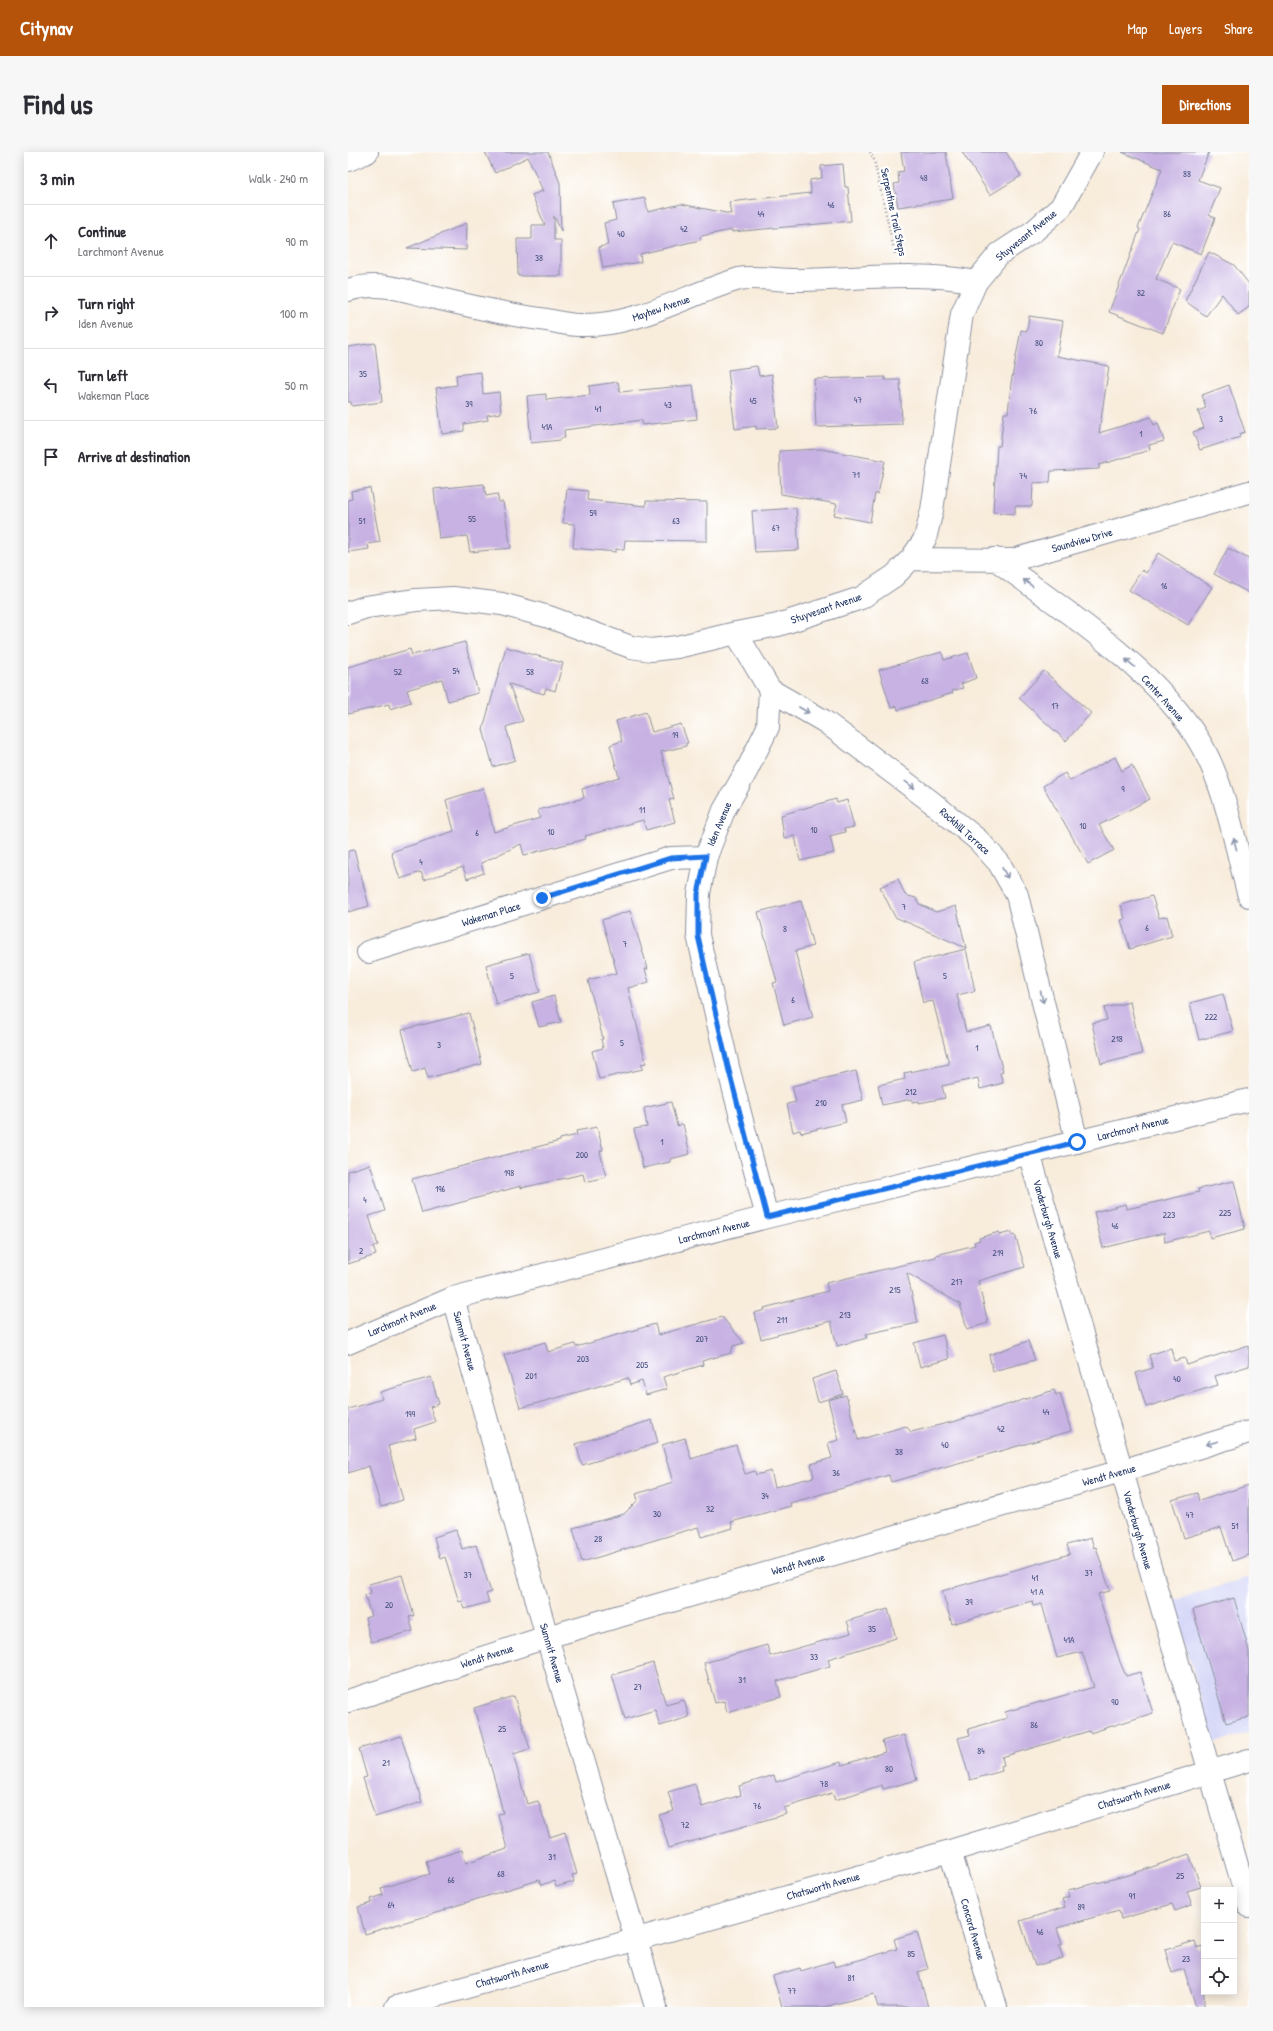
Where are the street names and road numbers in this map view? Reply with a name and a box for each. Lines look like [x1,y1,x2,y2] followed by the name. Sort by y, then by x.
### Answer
[878,167,910,257] street label: Serpentine Trail Steps
[993,206,1060,264] street label: Stuyvesant Avenue
[630,291,692,324] street label: Mayhew Avenue
[1050,524,1115,555] street label: Soundview Drive
[789,589,864,627] street label: Stuyvesant Avenue
[1138,672,1188,725] street label: Center Avenue
[703,799,735,848] street label: Iden Avenue
[937,805,994,858] street label: Rockhill Terrace
[460,898,523,930] street label: Wakeman Place
[1096,1112,1171,1144] street label: Larchmont Avenue
[1030,1178,1066,1261] street label: Vanderburgh Avenue
[677,1215,752,1247] street label: Larchmont Avenue
[366,1298,439,1340] street label: Larchmont Avenue
[450,1310,480,1373] street label: Summit Avenue
[1081,1461,1138,1489] street label: Wendt Avenue
[1120,1489,1156,1572] street label: Vanderburgh Avenue
[770,1550,827,1578] street label: Wendt Avenue
[537,1622,567,1685] street label: Summit Avenue
[459,1641,516,1671] street label: Wendt Avenue
[1096,1777,1173,1813] street label: Chatsworth Avenue
[785,1869,862,1903] street label: Chatsworth Avenue
[958,1897,989,1962] street label: Concord Avenue
[474,1957,551,1991] street label: Chatsworth Avenue

